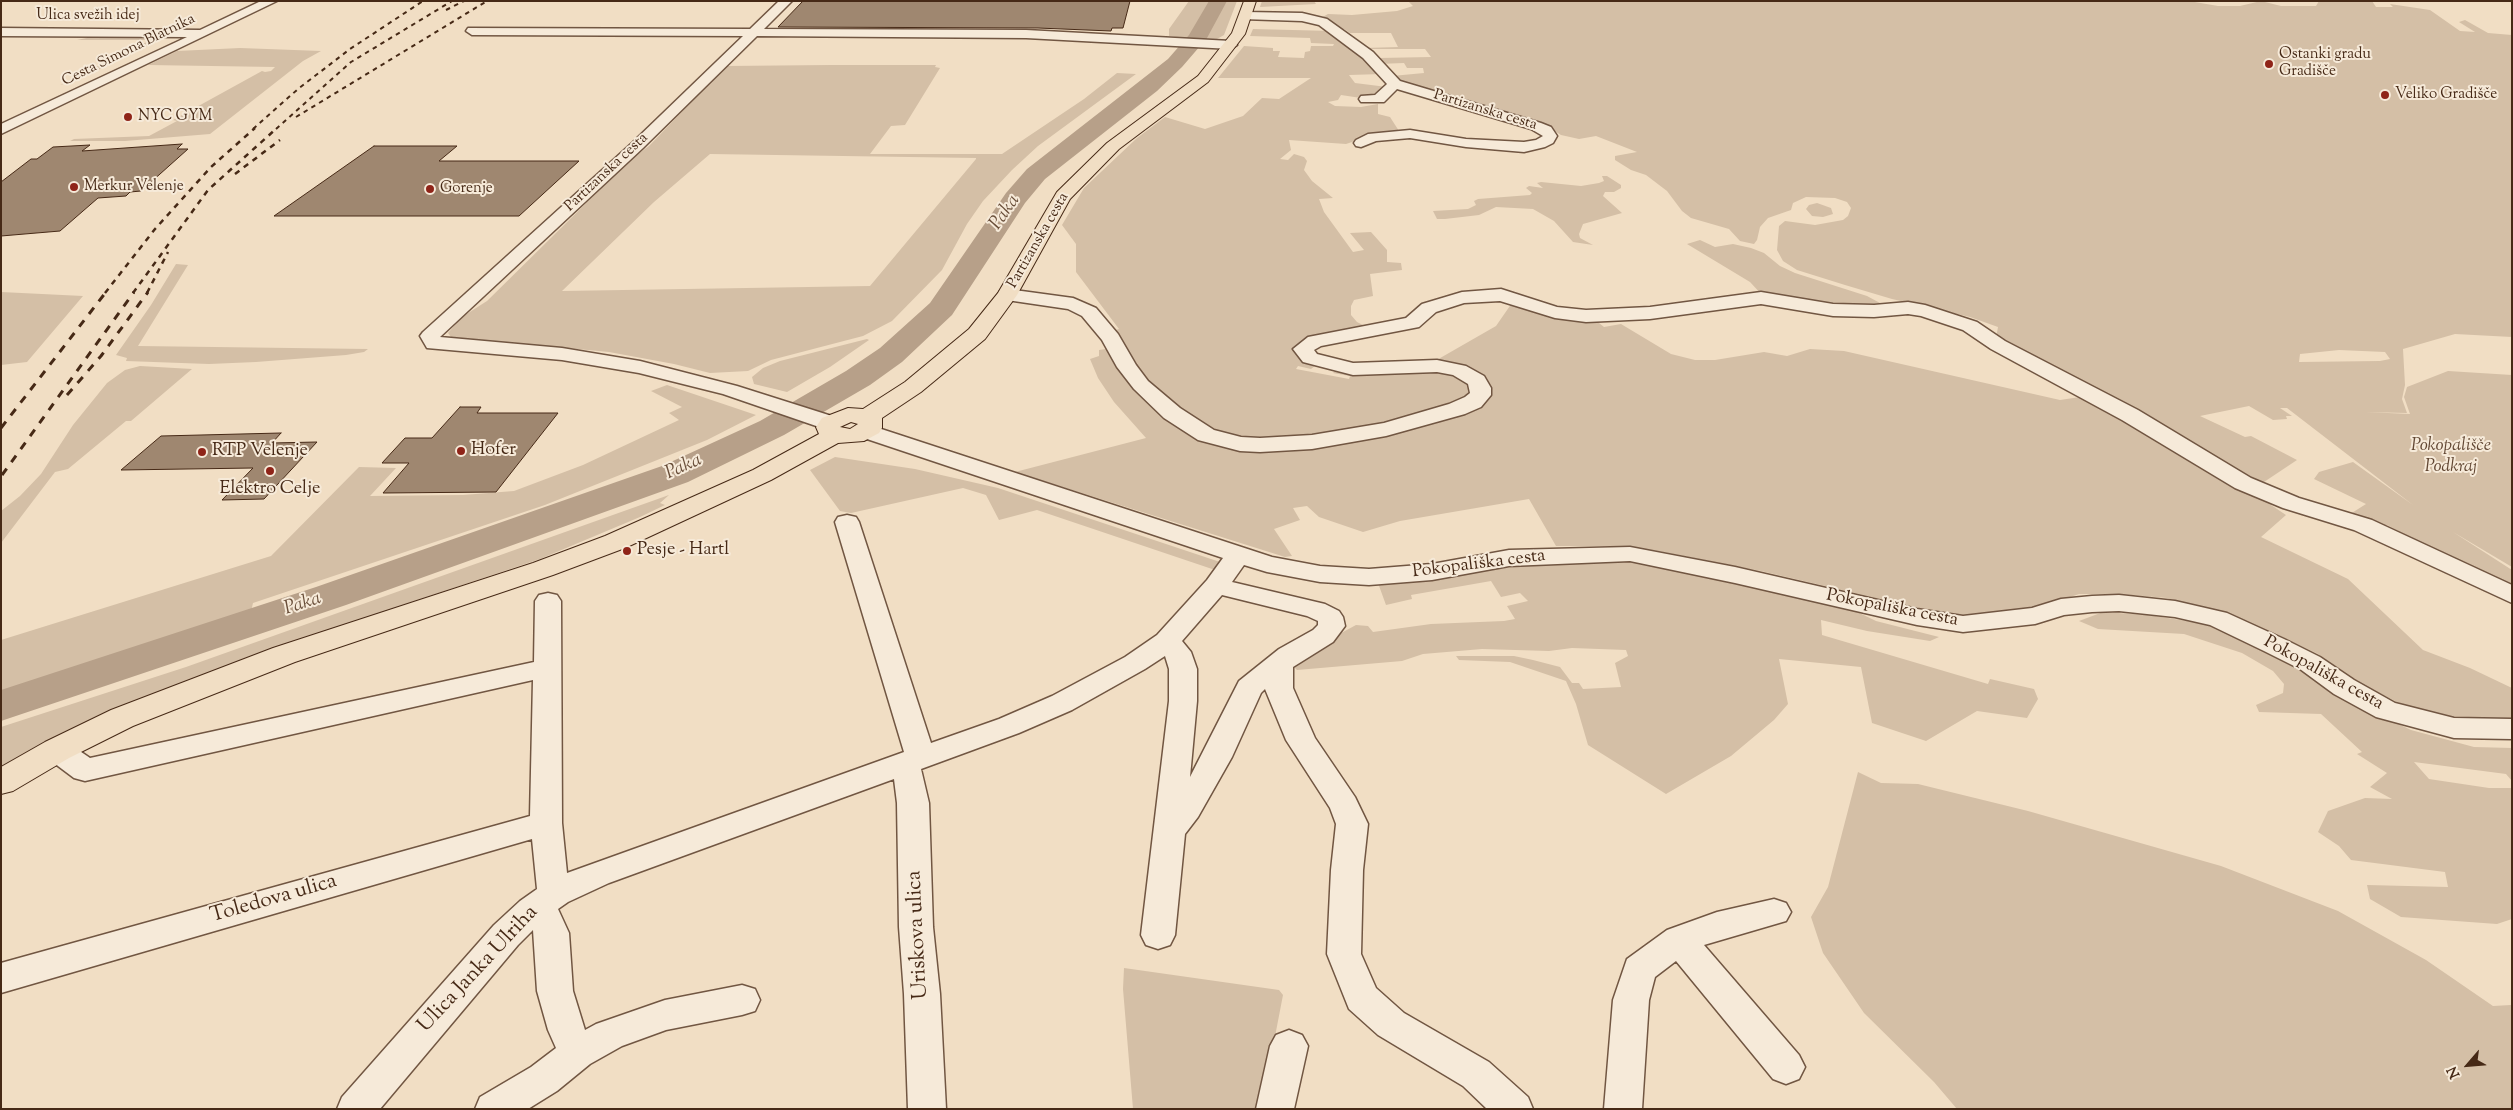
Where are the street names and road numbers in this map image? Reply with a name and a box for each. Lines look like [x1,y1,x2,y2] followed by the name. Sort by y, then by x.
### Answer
[36,7,140,25] street label: Ulica svežih idej
[59,11,199,91] street label: Cesta Simona Blatnika
[1431,87,1539,135] street label: Partizanska cesta
[562,130,652,216] street label: Partizanska cesta
[1004,190,1074,292] street label: Partizanska cesta
[1411,546,1547,584] street label: Pokopališka cesta
[1824,586,1960,632] street label: Pokopališka cesta
[2259,632,2387,716] street label: Pokopališka cesta
[208,870,340,930] street label: Toledova ulica
[903,870,935,1000] street label: Uriskova ulica
[414,901,544,1039] street label: Ulica Janka Ulriha

